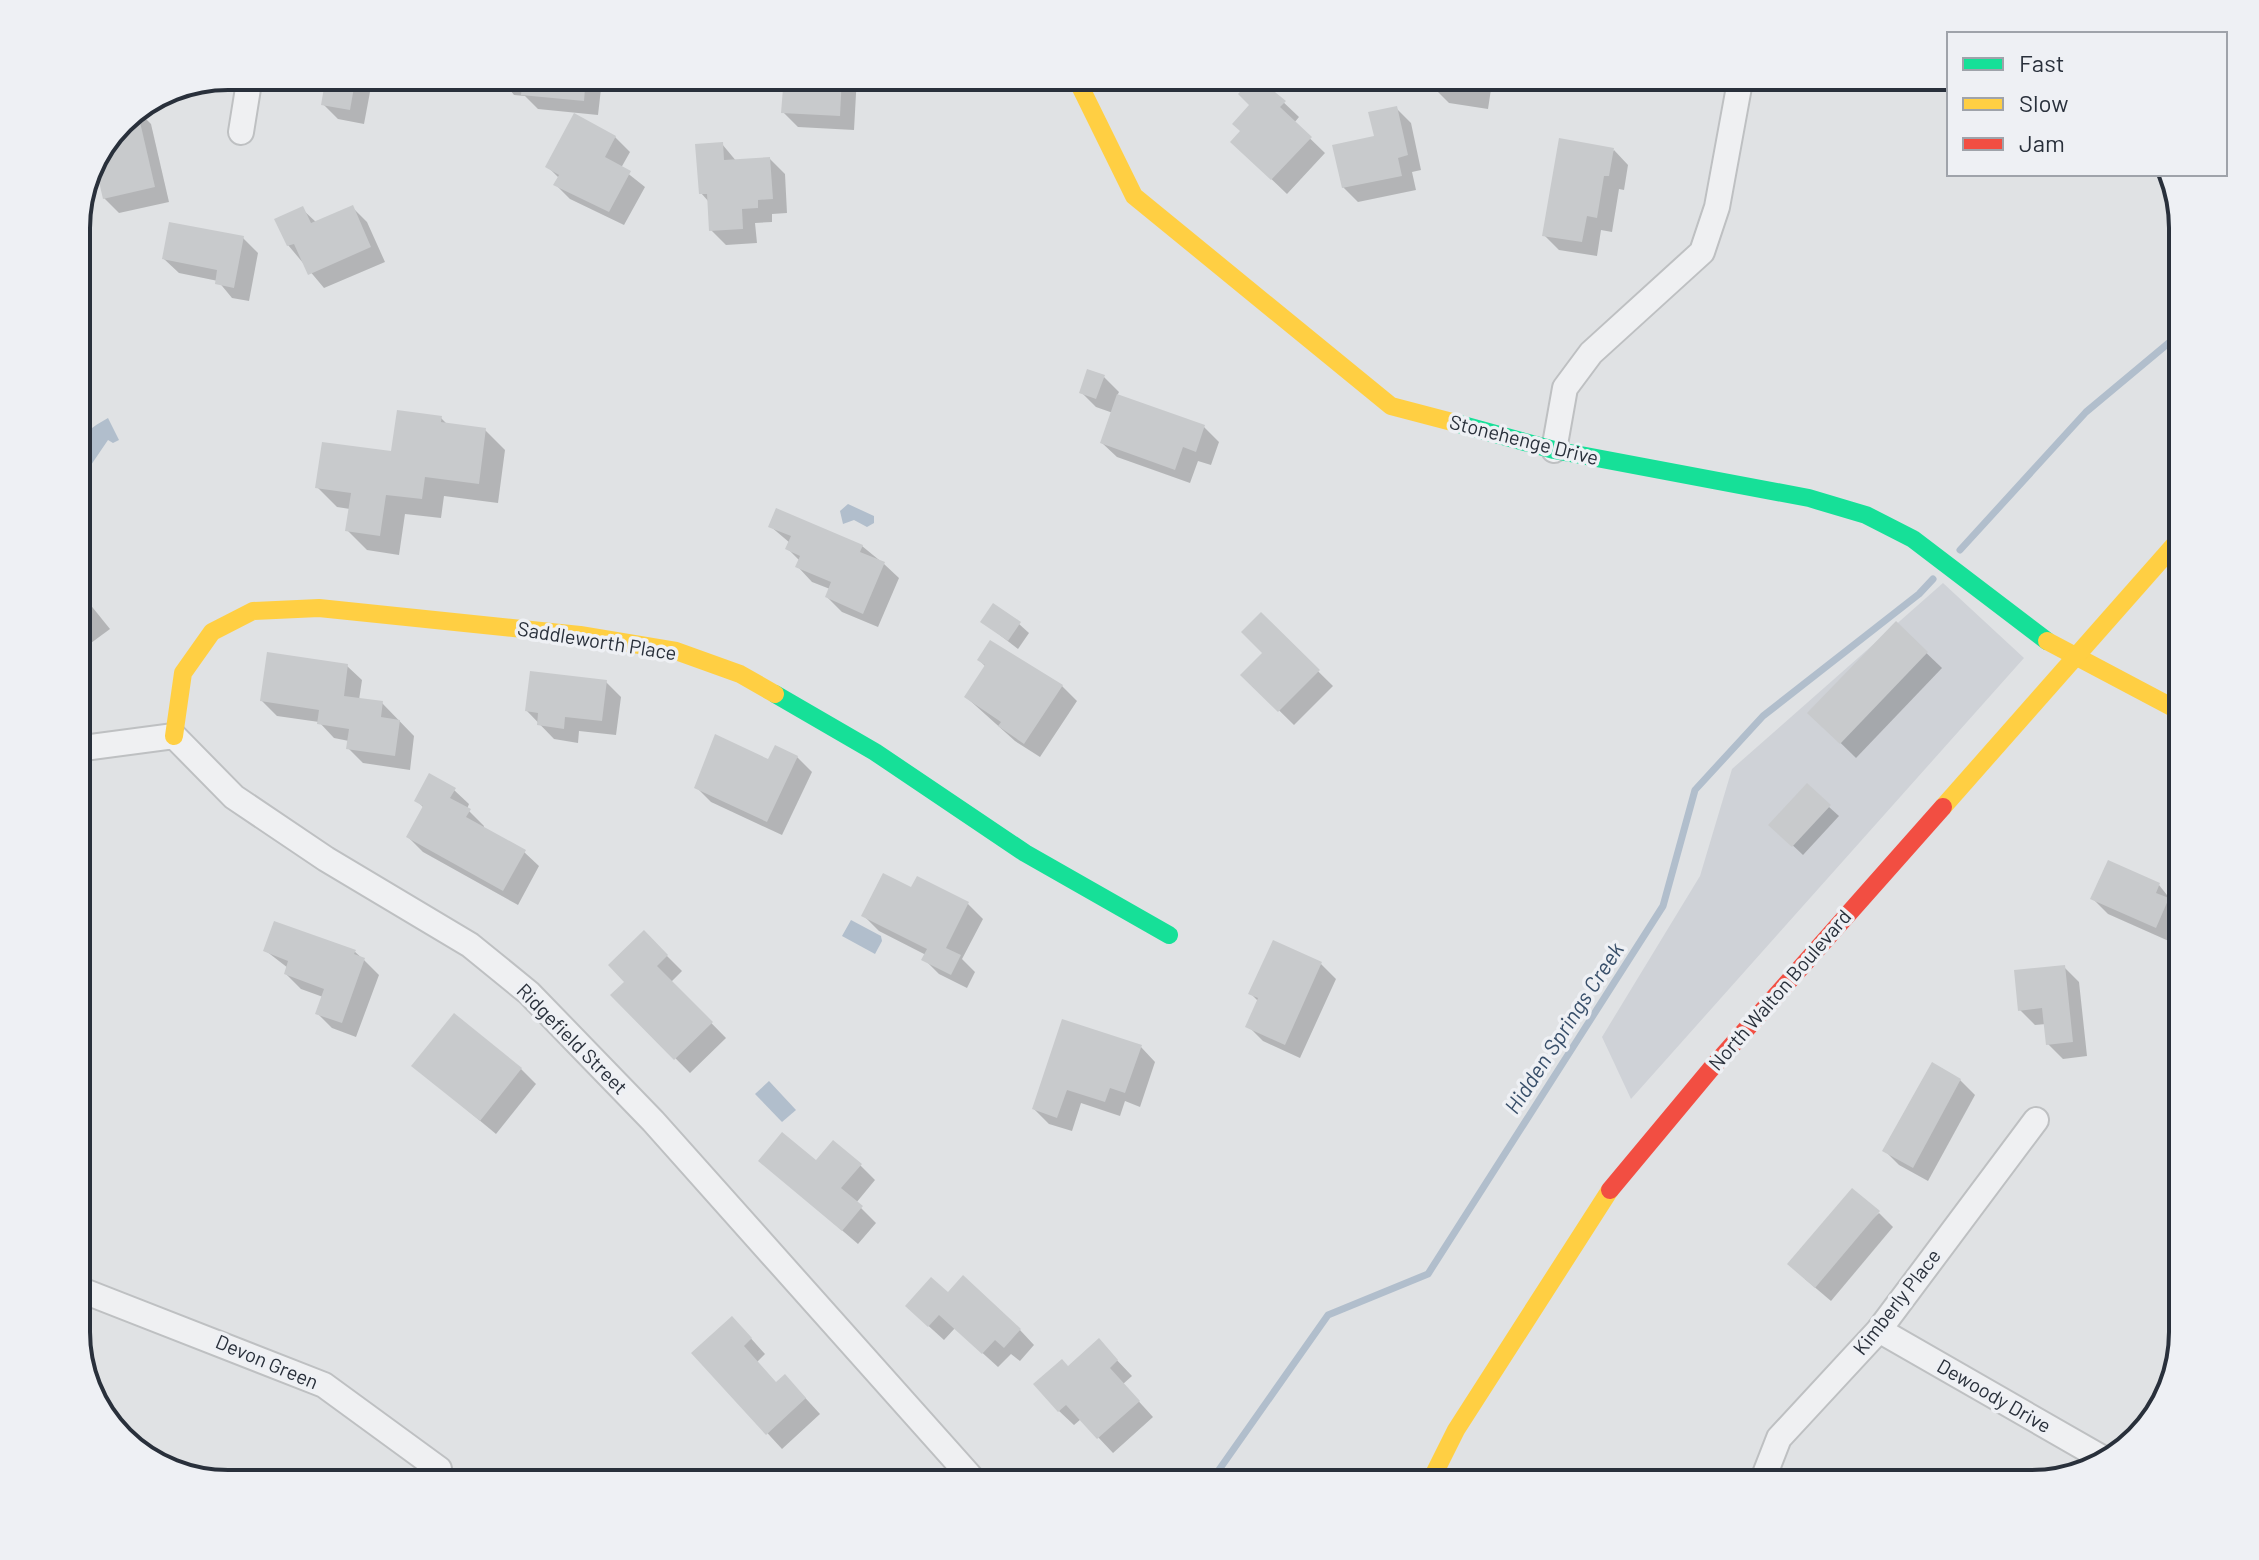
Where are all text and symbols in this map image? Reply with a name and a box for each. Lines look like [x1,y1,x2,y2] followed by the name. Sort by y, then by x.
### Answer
[1947,32,2227,176] legend
[2019,48,2064,77] text: Fast
[2019,88,2068,117] text: Slow
[2019,128,2065,157] text: Jam
[1447,409,1601,469] street label: Stonehenge Drive
[516,616,679,664] street label: Saddleworth Place
[1703,904,1856,1075] street label: North Walton Boulevard
[1498,937,1628,1118] water label: Hidden Springs Creek
[512,978,633,1099] street label: Ridgefield Street
[1847,1244,1945,1359] street label: Kimberly Place
[212,1329,322,1393] street label: Devon Green
[1933,1353,2056,1437] street label: Dewoody Drive

